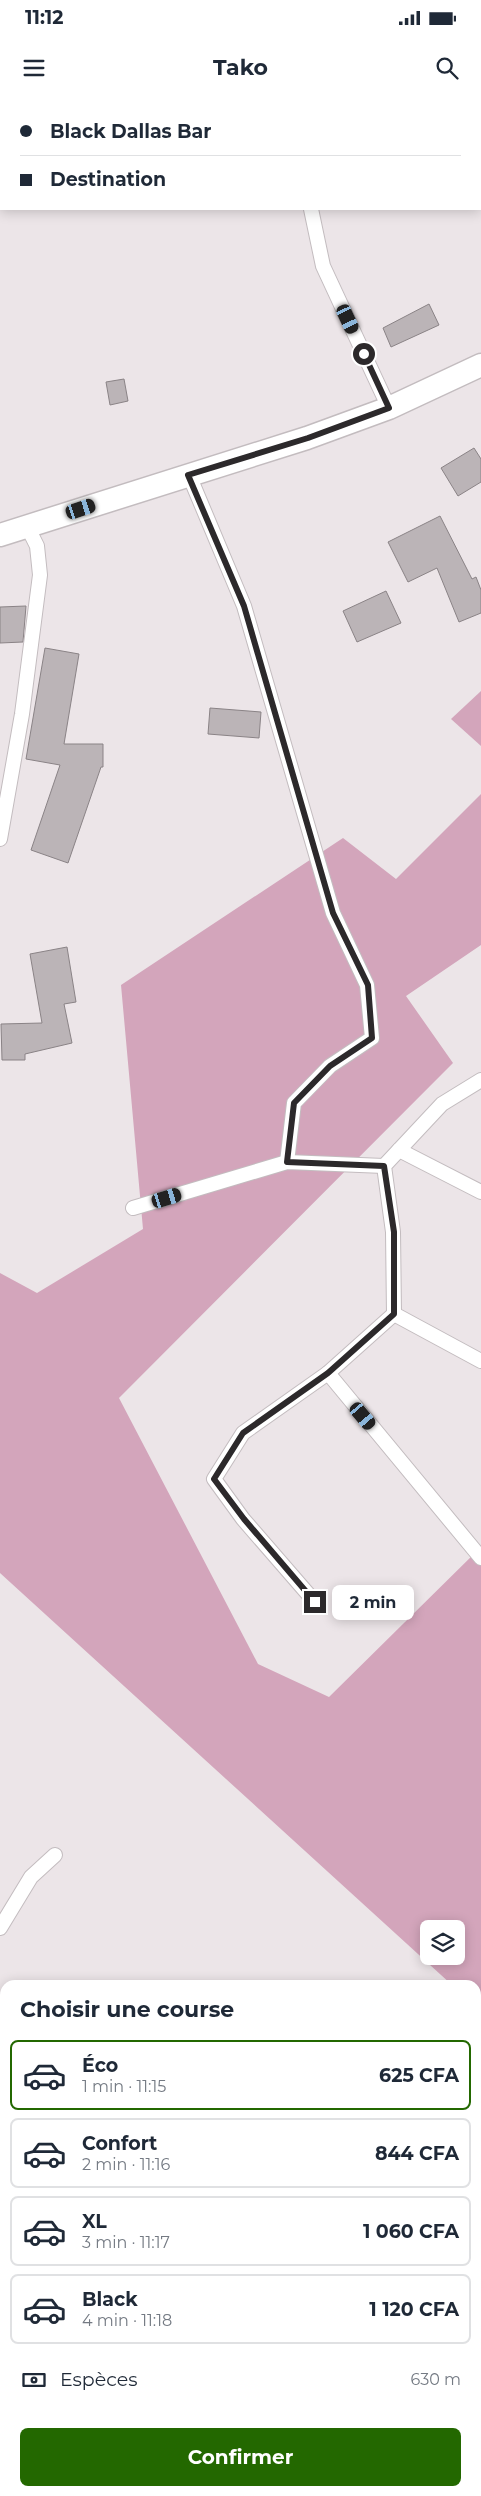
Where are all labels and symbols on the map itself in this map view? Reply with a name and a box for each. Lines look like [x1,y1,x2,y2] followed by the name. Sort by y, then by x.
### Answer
[334,302,361,336] car
[353,343,375,365] route start
[64,497,97,521] car
[150,1186,183,1210] car
[347,1400,378,1432] car
[332,1584,415,1620] callout: 2 min
[304,1591,326,1613] route end

